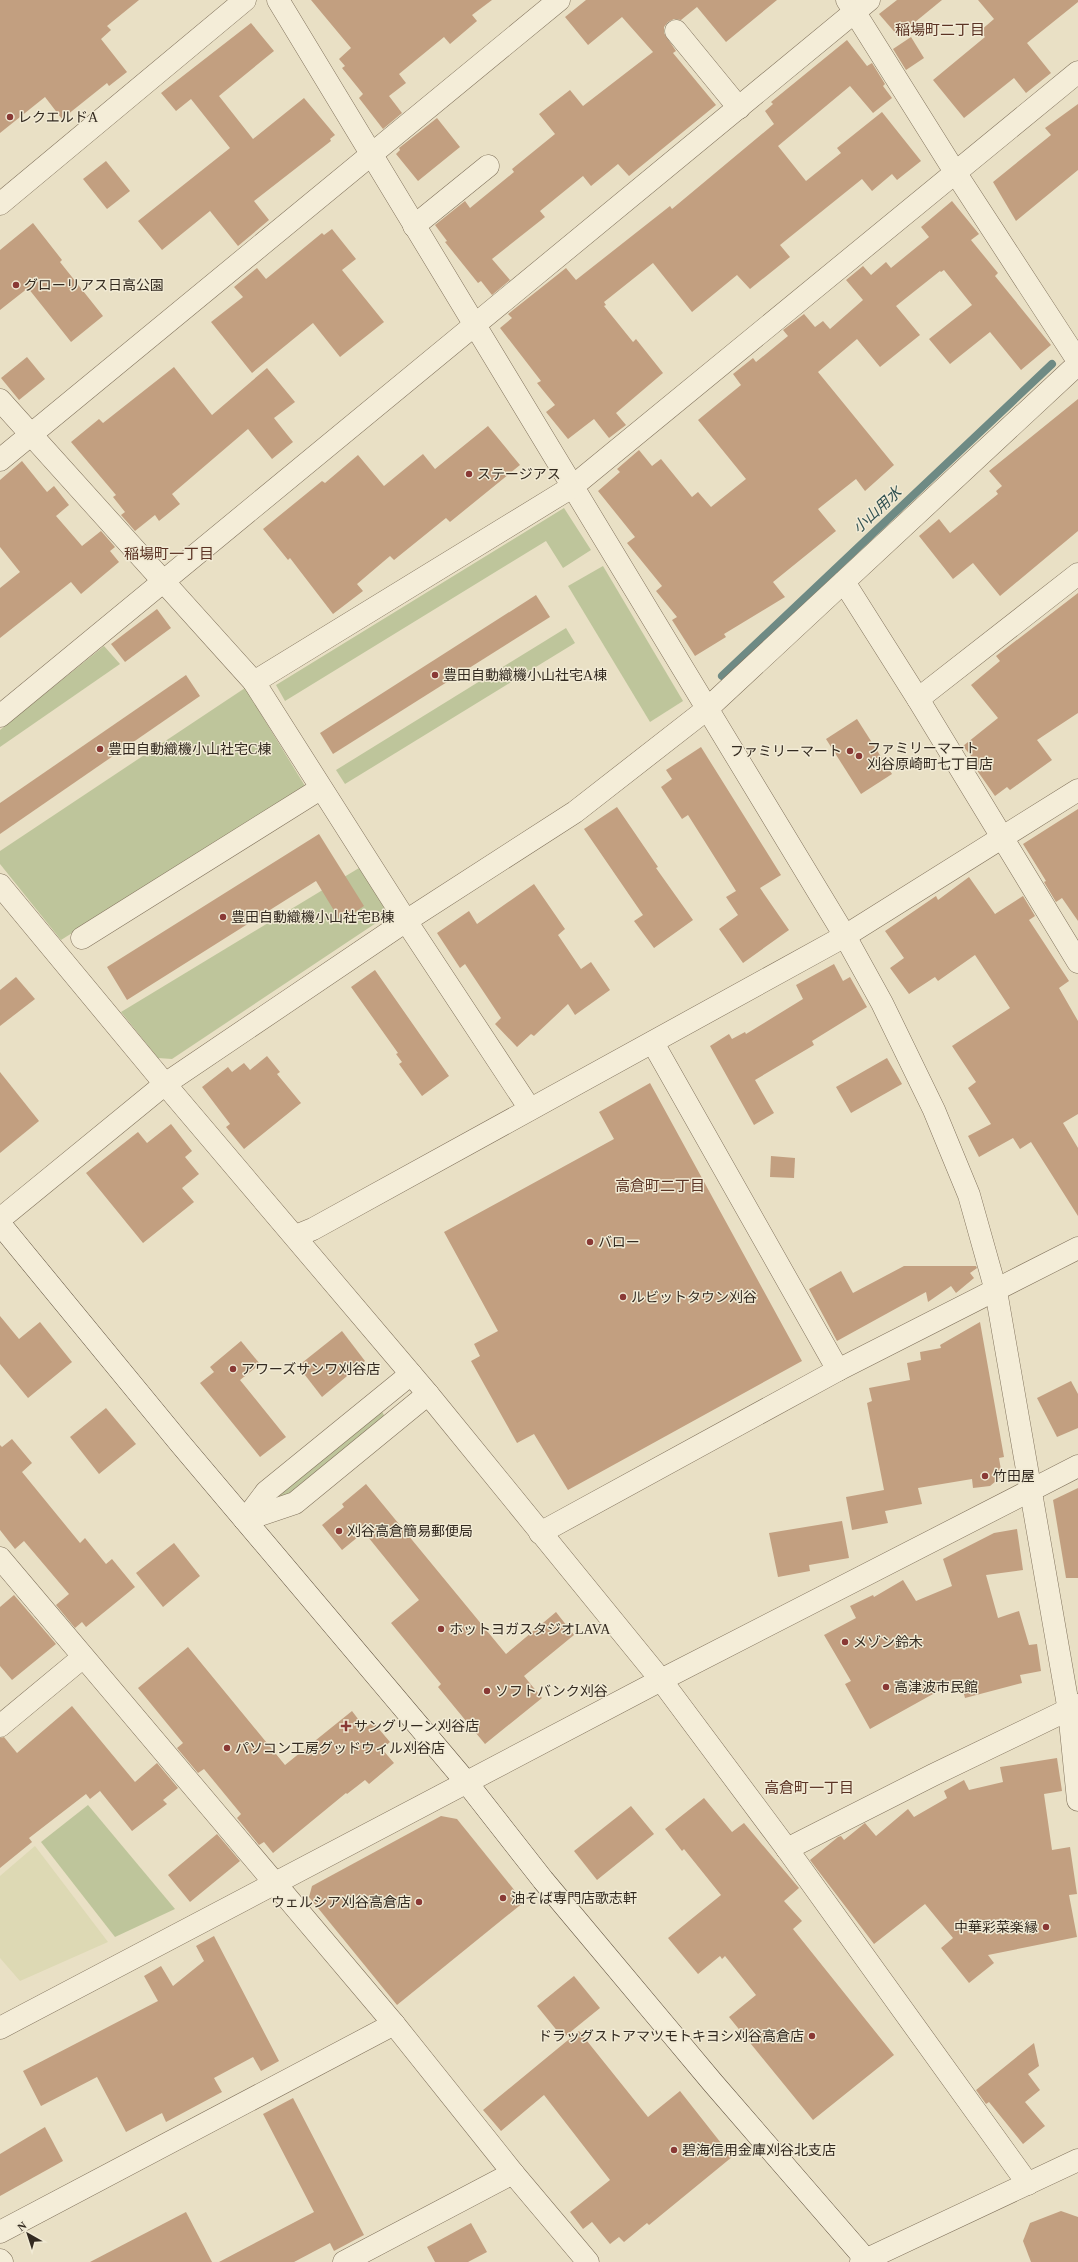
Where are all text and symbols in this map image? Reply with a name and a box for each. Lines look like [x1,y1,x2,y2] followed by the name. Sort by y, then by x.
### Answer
[895,22,985,38] district label: 稲場町二丁目
[18,110,99,125] place label: レクエルドA
[5,112,15,122] marker: レクエルドA
[24,278,164,293] place label: グローリアス日高公園
[11,280,21,290] marker: グローリアス日高公園
[477,467,561,482] place label: ステージアス
[464,469,474,479] marker: ステージアス
[850,482,906,536] water label: 小山用水
[124,546,214,562] district label: 稲場町一丁目
[443,667,607,683] place label: 豊田自動織機小山社宅A棟
[430,670,440,680] marker: 豊田自動織機小山社宅A棟
[108,741,271,757] place label: 豊田自動織機小山社宅C棟
[867,741,993,772] place label: ファミリーマート 刈谷原崎町七丁目店
[95,744,105,754] marker: 豊田自動織機小山社宅C棟
[730,744,842,759] place label: ファミリーマート
[845,746,855,756] marker: ファミリーマート
[854,751,864,761] marker: ファミリーマート 刈谷原崎町七丁目店
[231,909,394,925] place label: 豊田自動織機小山社宅B棟
[218,912,228,922] marker: 豊田自動織機小山社宅B棟
[615,1178,705,1194] district label: 高倉町二丁目
[598,1235,640,1250] place label: バロー
[585,1237,595,1247] marker: バロー
[631,1290,757,1305] place label: ルビットタウン刈谷
[618,1292,628,1302] marker: ルビットタウン刈谷
[241,1361,380,1377] place label: アワーズサンワ刈谷店
[228,1364,238,1374] marker: アワーズサンワ刈谷店
[993,1469,1035,1484] place label: 竹田屋
[980,1471,990,1481] marker: 竹田屋
[347,1524,473,1539] place label: 刈谷高倉簡易郵便局
[334,1526,344,1536] marker: 刈谷高倉簡易郵便局
[449,1622,611,1637] place label: ホットヨガスタジオLAVA
[436,1624,446,1634] marker: ホットヨガスタジオLAVA
[853,1635,923,1650] place label: メゾン鈴木
[840,1637,850,1647] marker: メゾン鈴木
[894,1680,978,1695] place label: 高津波市民館
[881,1682,891,1692] marker: 高津波市民館
[495,1684,608,1699] place label: ソフトバンク刈谷
[482,1686,492,1696] marker: ソフトバンク刈谷
[354,1719,479,1734] place label: サングリーン刈谷店
[341,1721,351,1731] marker: サングリーン刈谷店
[235,1741,445,1756] place label: パソコン工房グッドウィル刈谷店
[222,1743,232,1753] marker: パソコン工房グッドウィル刈谷店
[764,1780,854,1796] district label: 高倉町一丁目
[511,1891,637,1906] place label: 油そば専門店歌志軒
[498,1893,508,1903] marker: 油そば専門店歌志軒
[271,1895,411,1910] place label: ウェルシア刈谷高倉店
[414,1897,424,1907] marker: ウェルシア刈谷高倉店
[954,1920,1038,1935] place label: 中華彩菜楽縁
[1041,1922,1051,1932] marker: 中華彩菜楽縁
[538,2029,804,2044] place label: ドラッグストアマツモトキヨシ刈谷高倉店
[807,2031,817,2041] marker: ドラッグストアマツモトキヨシ刈谷高倉店
[682,2142,836,2158] place label: 碧海信用金庫刈谷北支店
[669,2145,679,2155] marker: 碧海信用金庫刈谷北支店
[8,2214,48,2254] north arrow
[15,2219,29,2233] text: N

